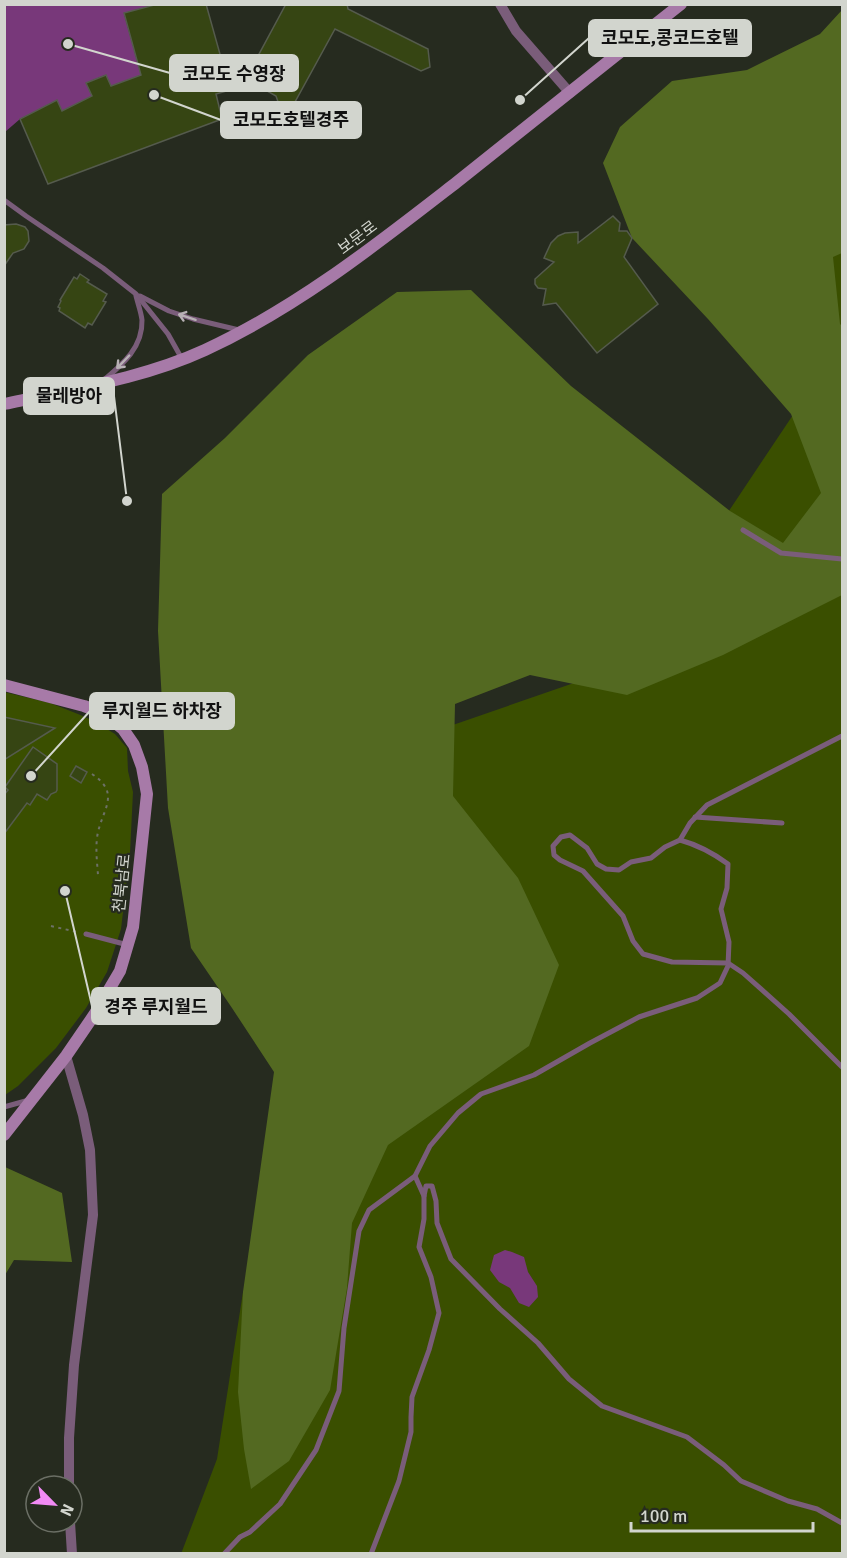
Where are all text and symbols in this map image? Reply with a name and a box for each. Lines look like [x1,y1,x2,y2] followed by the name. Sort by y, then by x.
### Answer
[589,20,751,56] callout: 코모도,콩코드호텔
[601,27,739,49] text: 코모도,콩코드호텔
[170,55,298,91] callout: 코모도 수영장
[182,63,286,85] text: 코모도 수영장
[221,102,361,138] callout: 코모도호텔경주
[233,109,349,131] text: 코모도호텔경주
[334,216,381,259] street label: 보문로
[178,310,197,321] one-way arrow
[116,355,131,369] one-way arrow
[24,378,114,414] callout: 물레방아
[36,385,103,407] text: 물레방아
[90,693,234,729] callout: 루지월드 하차장
[102,700,222,722] text: 루지월드 하차장
[109,853,135,913] street label: 천북남로
[92,988,220,1024] callout: 경주 루지월드
[104,996,208,1018] text: 경주 루지월드
[24,1474,84,1534] north arrow
[631,1495,812,1533] scale bar
[55,1501,78,1519] text: N
[640,1505,687,1527] text: 100 m

